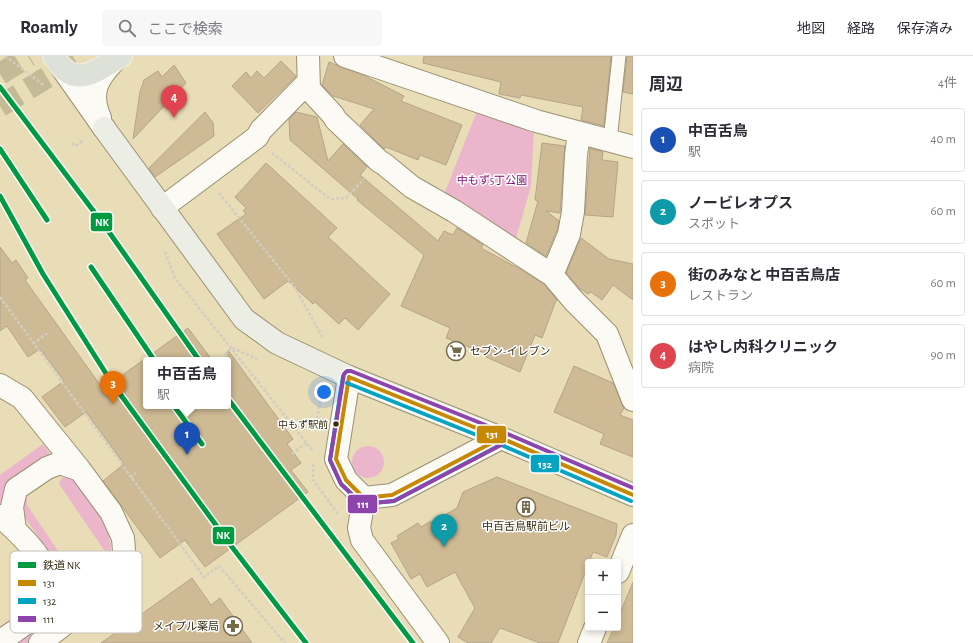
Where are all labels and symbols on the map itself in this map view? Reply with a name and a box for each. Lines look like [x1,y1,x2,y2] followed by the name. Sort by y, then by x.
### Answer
[161,85,187,118] pin: 4
[457,174,527,186] park label: 中もず5丁公園
[90,212,113,232] line badge: NK
[95,217,110,228] text: NK
[445,340,467,362] supermarket icon: セブン-イレブン
[470,345,550,357] place label: セブン-イレブン
[100,371,126,404] pin: 3
[314,382,334,402] your location
[278,419,328,430] place label: 中もず駅前
[331,419,341,429] marker: 中もず駅前
[174,422,200,455] pin: 1
[476,425,507,444] line badge: 131
[486,429,498,440] text: 131
[530,454,560,473] line badge: 132
[538,459,552,470] text: 132
[347,494,378,514] line badge: 111
[515,496,537,518] building icon: 中百舌鳥駅前ビル
[357,499,369,510] text: 111
[431,514,457,547] pin: 2
[482,520,570,532] place label: 中百舌鳥駅前ビル
[212,526,235,545] line badge: NK
[216,530,231,541] text: NK
[10,551,142,633] legend
[43,559,81,571] text: 鉄道 NK
[43,578,55,589] text: 131
[43,596,56,607] text: 132
[43,614,54,625] text: 111
[222,615,244,637] pharmacy icon: メイプル薬局
[153,621,219,632] place label: メイプル薬局

